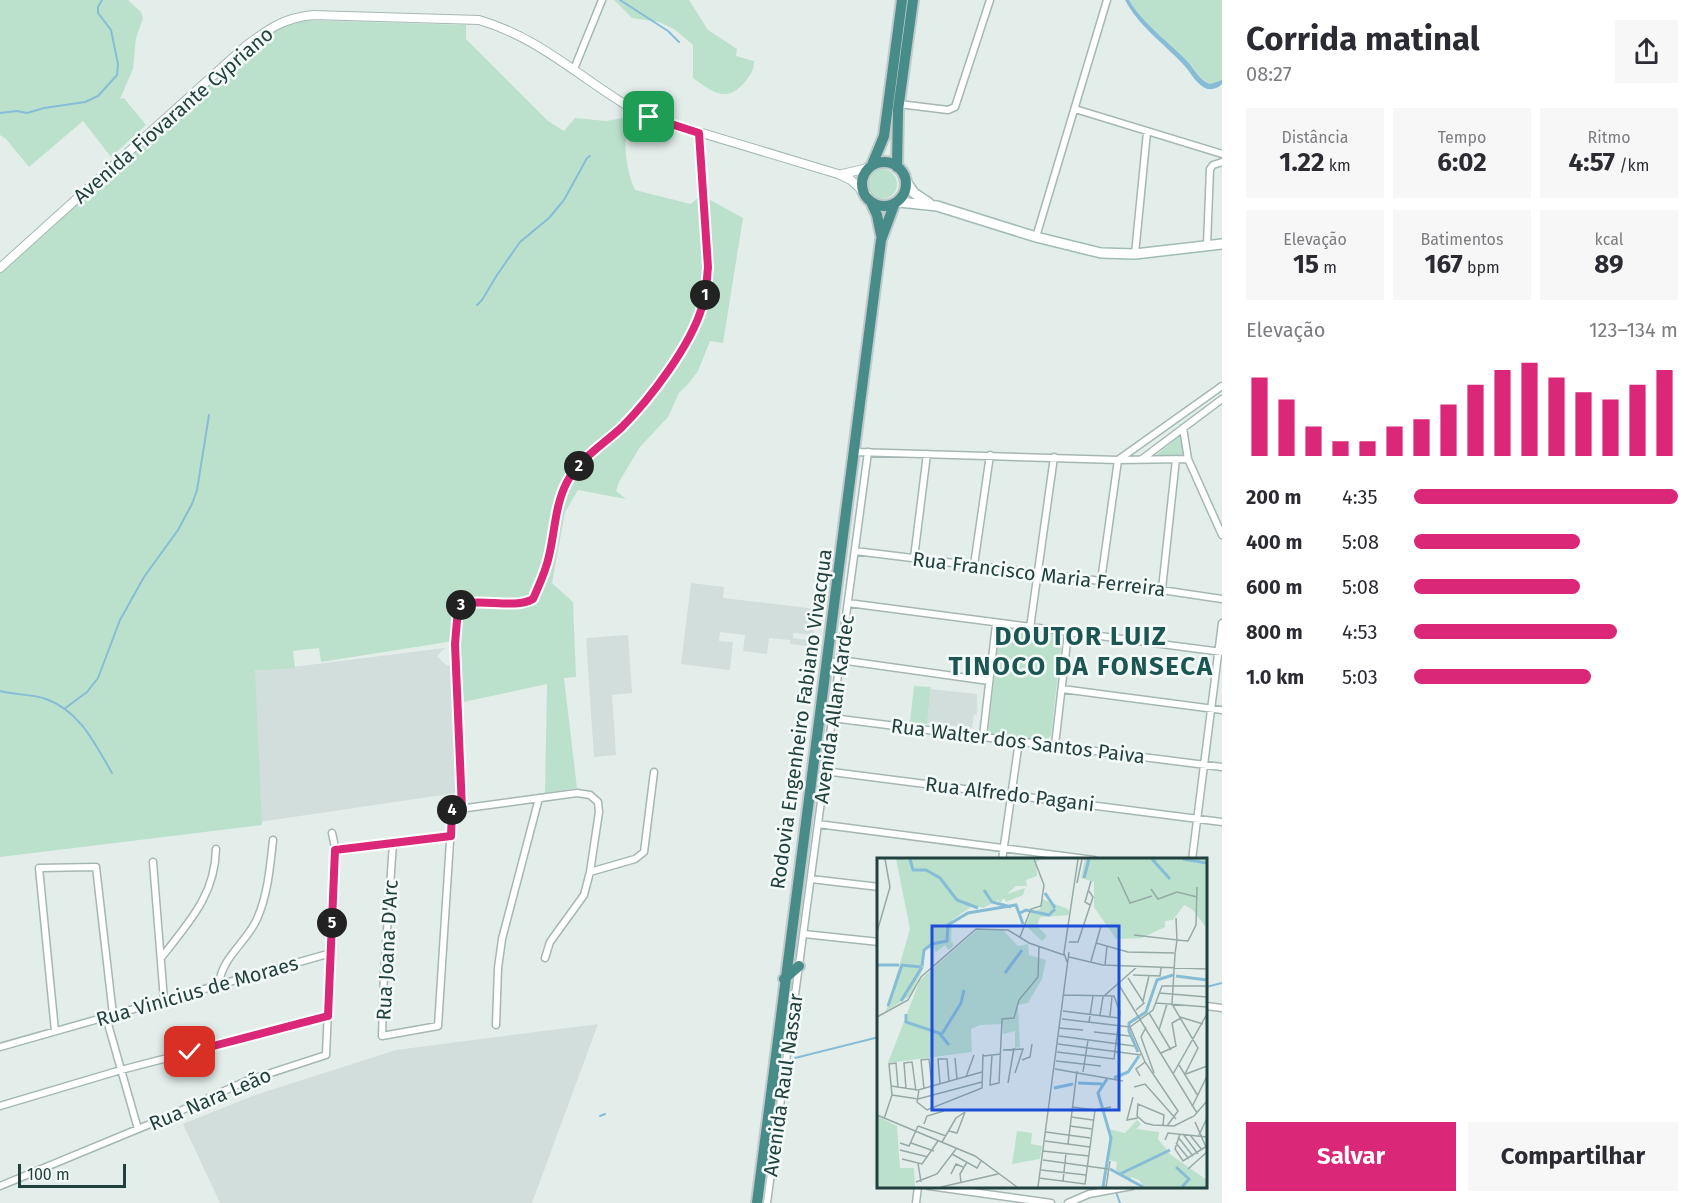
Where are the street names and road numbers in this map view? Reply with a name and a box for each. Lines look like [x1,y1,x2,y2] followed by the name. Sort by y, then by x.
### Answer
[68,22,278,208] street label: Avenida Fiovarante Cypriano
[765,547,837,891] street label: Rodovia Engenheiro Fabiano Vivacqua
[911,547,1167,601] street label: Rua Francisco Maria Ferreira
[809,613,859,805] street label: Avenida Allan Kardec
[890,714,1146,768] street label: Rua Walter dos Santos Paiva
[924,772,1096,816] street label: Rua Alfredo Pagani
[371,879,403,1021] street label: Rua Joana D'Arc
[93,951,301,1031] street label: Rua Vinicius de Moraes
[758,992,808,1178] street label: Avenida Raul Nassar
[145,1062,275,1136] street label: Rua Nara Leão

